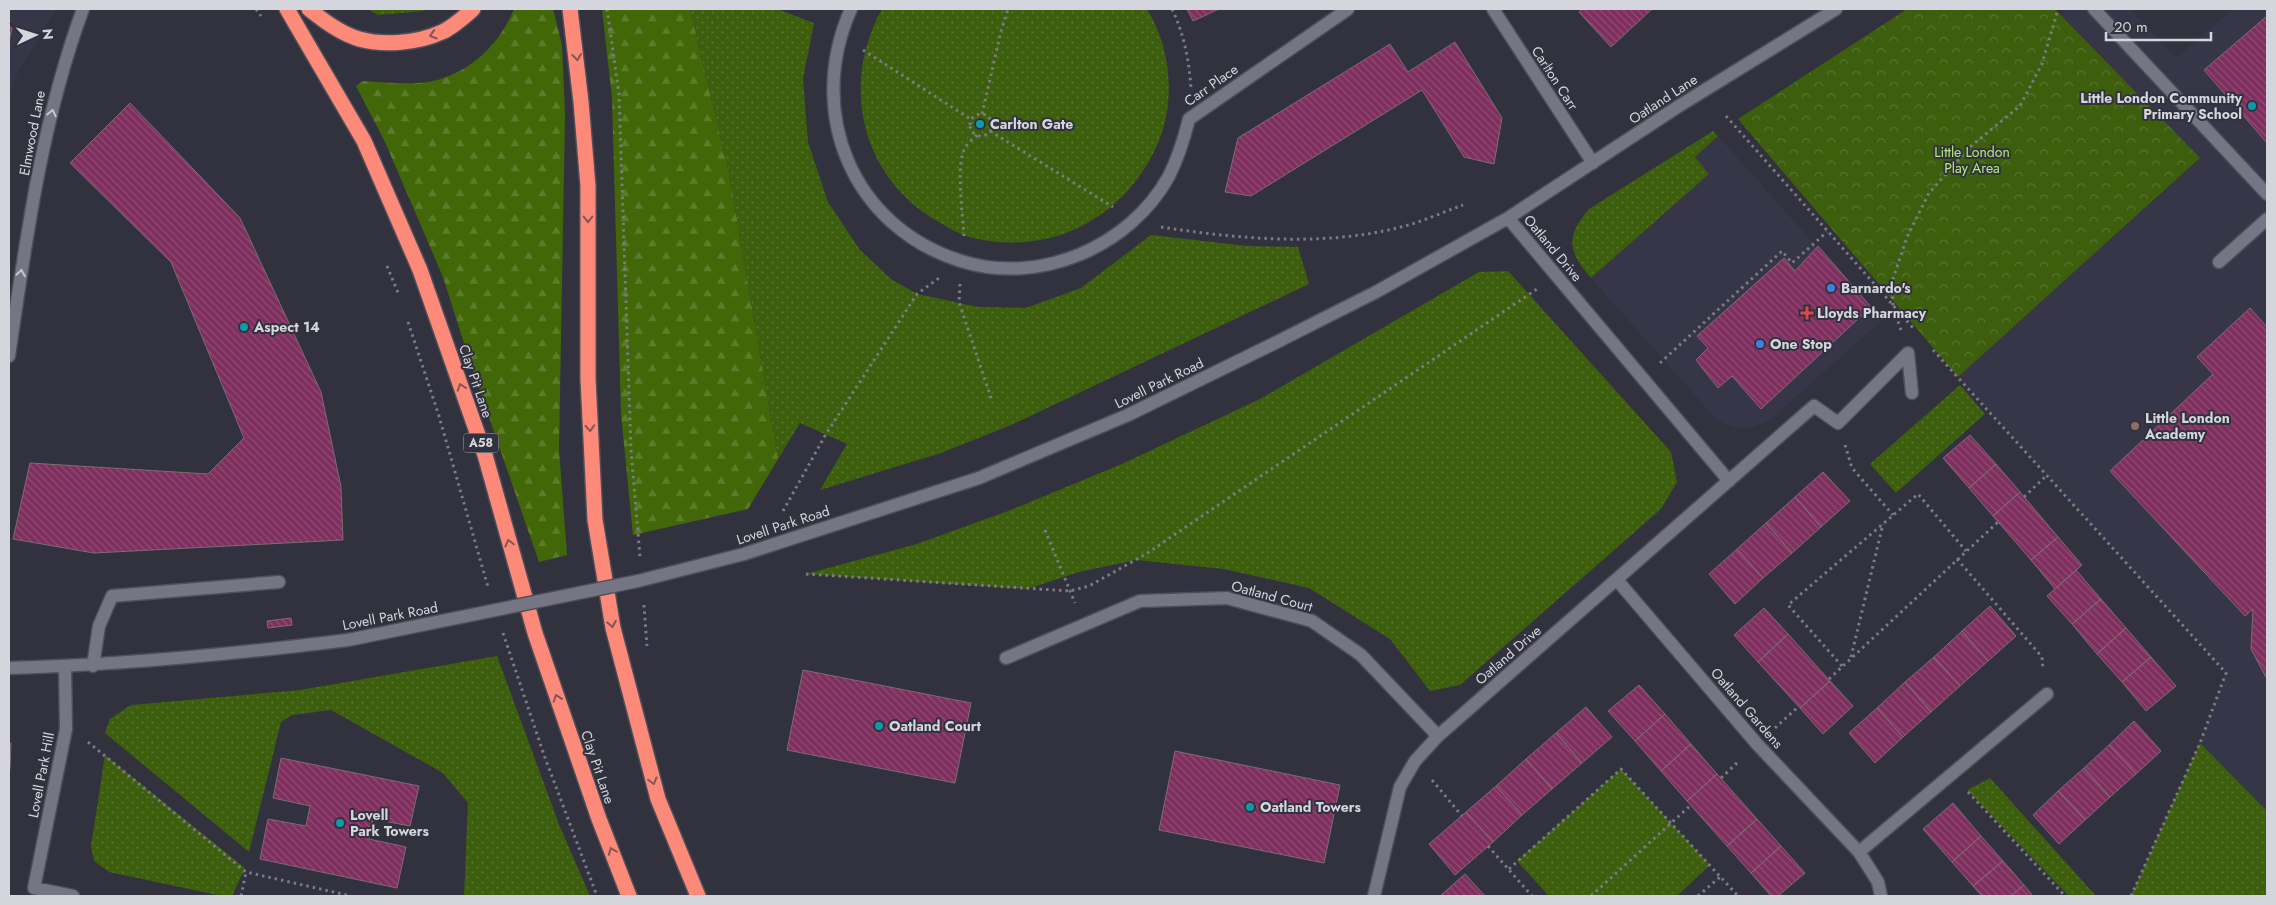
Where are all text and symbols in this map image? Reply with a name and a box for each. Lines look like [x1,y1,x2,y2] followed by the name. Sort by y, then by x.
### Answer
[10,10,60,60] north arrow
[2106,10,2211,42] scale bar
[2114,16,2148,38] text: 20 m
[38,28,58,40] text: N
[428,29,437,40] one-way arrow
[1527,42,1583,114] street label: Carlton Carr
[571,53,582,61] one-way arrow
[1180,59,1242,111] street label: Carr Place
[1625,69,1701,129] street label: Oatland Lane
[2080,88,2243,124] place label: Little London Community Primary School
[14,89,50,177] street label: Elmwood Lane
[2246,100,2258,112] marker: Little London Community Primary School
[46,109,56,118] one-way arrow
[990,114,1073,134] place label: Carlton Gate
[974,118,986,130] marker: Carlton Gate
[1934,142,2010,178] park label: Little London Play Area
[1519,210,1587,286] street label: Oatland Drive
[583,216,593,223] one-way arrow
[16,269,26,277] one-way arrow
[1841,278,1911,298] place label: Barnardo's
[1825,282,1837,294] marker: Barnardo's
[1817,303,1927,323] place label: Lloyds Pharmacy
[1801,307,1813,319] marker: Lloyds Pharmacy
[253,317,320,337] place label: Aspect 14
[238,321,250,333] marker: Aspect 14
[1770,334,1832,354] place label: One Stop
[1754,338,1766,350] marker: One Stop
[454,342,498,420] street label: Clay Pit Lane
[1111,353,1207,413] street label: Lovell Park Road
[457,384,467,392] one-way arrow
[2144,408,2230,444] place label: Little London Academy
[2129,420,2141,432] marker: Little London Academy
[585,424,596,432] one-way arrow
[464,433,498,452] road number: A58
[734,501,832,549] street label: Lovell Park Road
[505,539,515,547] one-way arrow
[1229,576,1315,617] street label: Oatland Court
[341,597,439,635] street label: Lovell Park Road
[607,619,617,628] one-way arrow
[1471,621,1545,689] street label: Oatland Drive
[1706,663,1788,753] street label: Oatland Gardens
[553,694,563,703] one-way arrow
[889,716,982,736] place label: Oatland Court
[873,720,885,732] marker: Oatland Court
[576,728,620,806] street label: Clay Pit Lane
[23,730,59,820] street label: Lovell Park Hill
[647,776,658,785] one-way arrow
[1260,797,1361,817] place label: Oatland Towers
[1244,801,1256,813] marker: Oatland Towers
[350,805,430,841] place label: Lovell Park Towers
[334,817,346,829] marker: Lovell Park Towers
[607,847,618,856] one-way arrow

